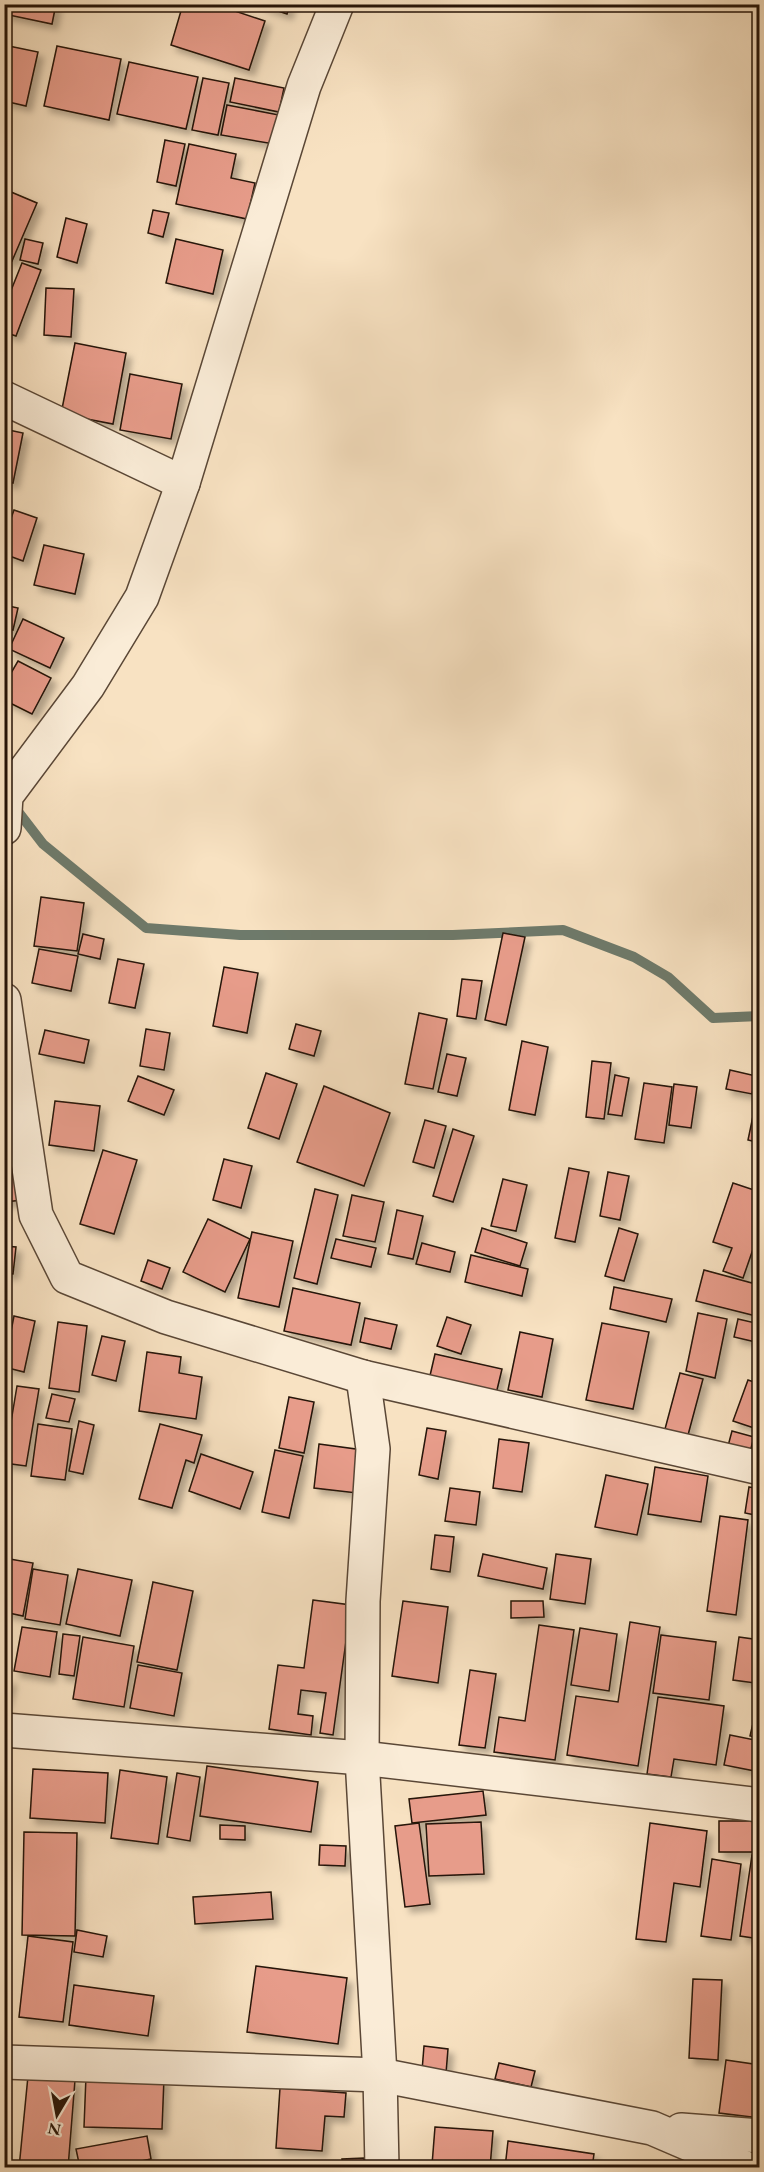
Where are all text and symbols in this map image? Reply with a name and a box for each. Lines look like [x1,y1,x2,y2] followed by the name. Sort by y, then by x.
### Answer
[27,2085,87,2145] north arrow
[46,2118,63,2141] text: N

